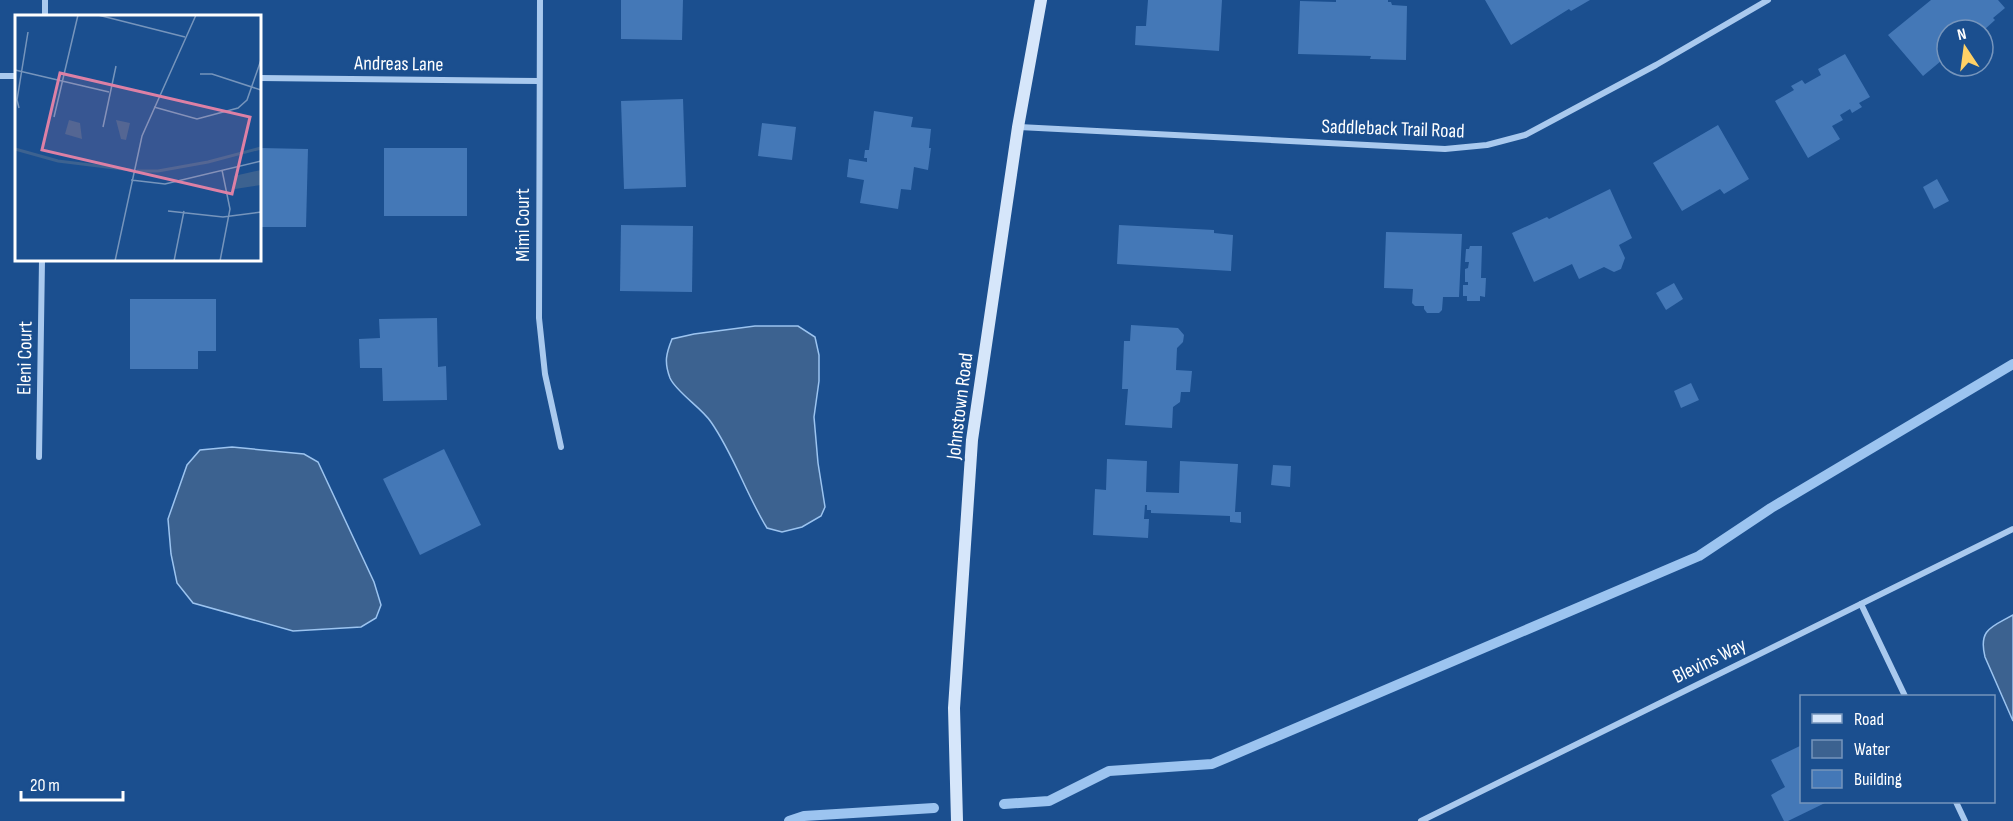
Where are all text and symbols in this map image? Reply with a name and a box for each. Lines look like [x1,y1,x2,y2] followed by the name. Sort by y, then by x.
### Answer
[15,15,261,261] inset map
[1935,18,1995,78] north arrow
[1956,25,1968,45] text: N
[353,51,444,77] street label: Andreas Lane
[1321,115,1465,143] street label: Saddleback Trail Road
[511,188,535,262] street label: Mimi Court
[12,321,38,395] street label: Eleni Court
[941,351,978,462] street label: Johnstown Road
[1669,633,1750,689] street label: Blevins Way
[1800,695,1995,803] legend
[1854,709,1884,730] text: Road
[1854,739,1890,760] text: Water
[21,764,123,802] scale bar
[1854,769,1902,790] text: Building
[30,775,60,796] text: 20 m

